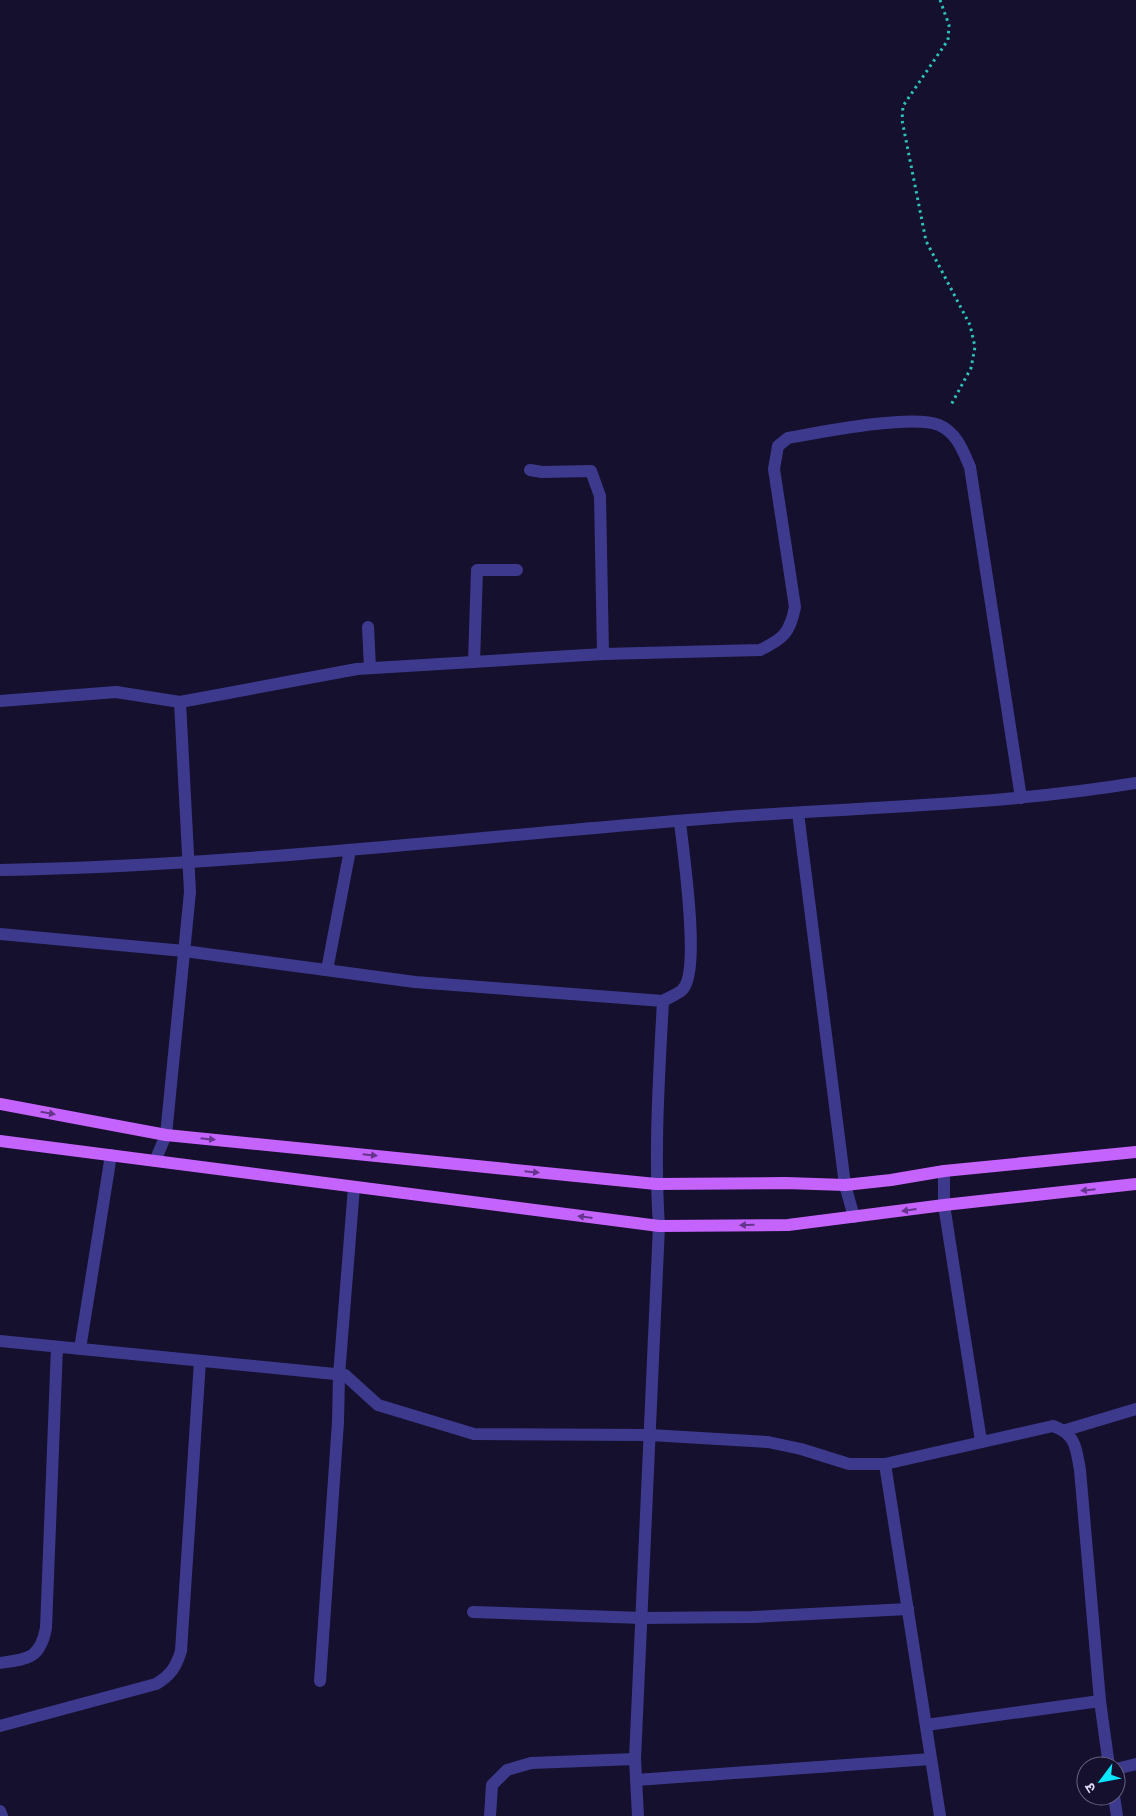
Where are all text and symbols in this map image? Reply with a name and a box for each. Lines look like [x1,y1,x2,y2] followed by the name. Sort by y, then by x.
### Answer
[40,1110,56,1118] one-way arrow
[201,1135,217,1143] one-way arrow
[362,1151,378,1159] one-way arrow
[524,1168,540,1176] one-way arrow
[1079,1186,1095,1194] one-way arrow
[900,1206,916,1214] one-way arrow
[577,1213,593,1221] one-way arrow
[739,1221,755,1229] one-way arrow
[1076,1756,1126,1806] north arrow
[1081,1779,1100,1796] text: उ

